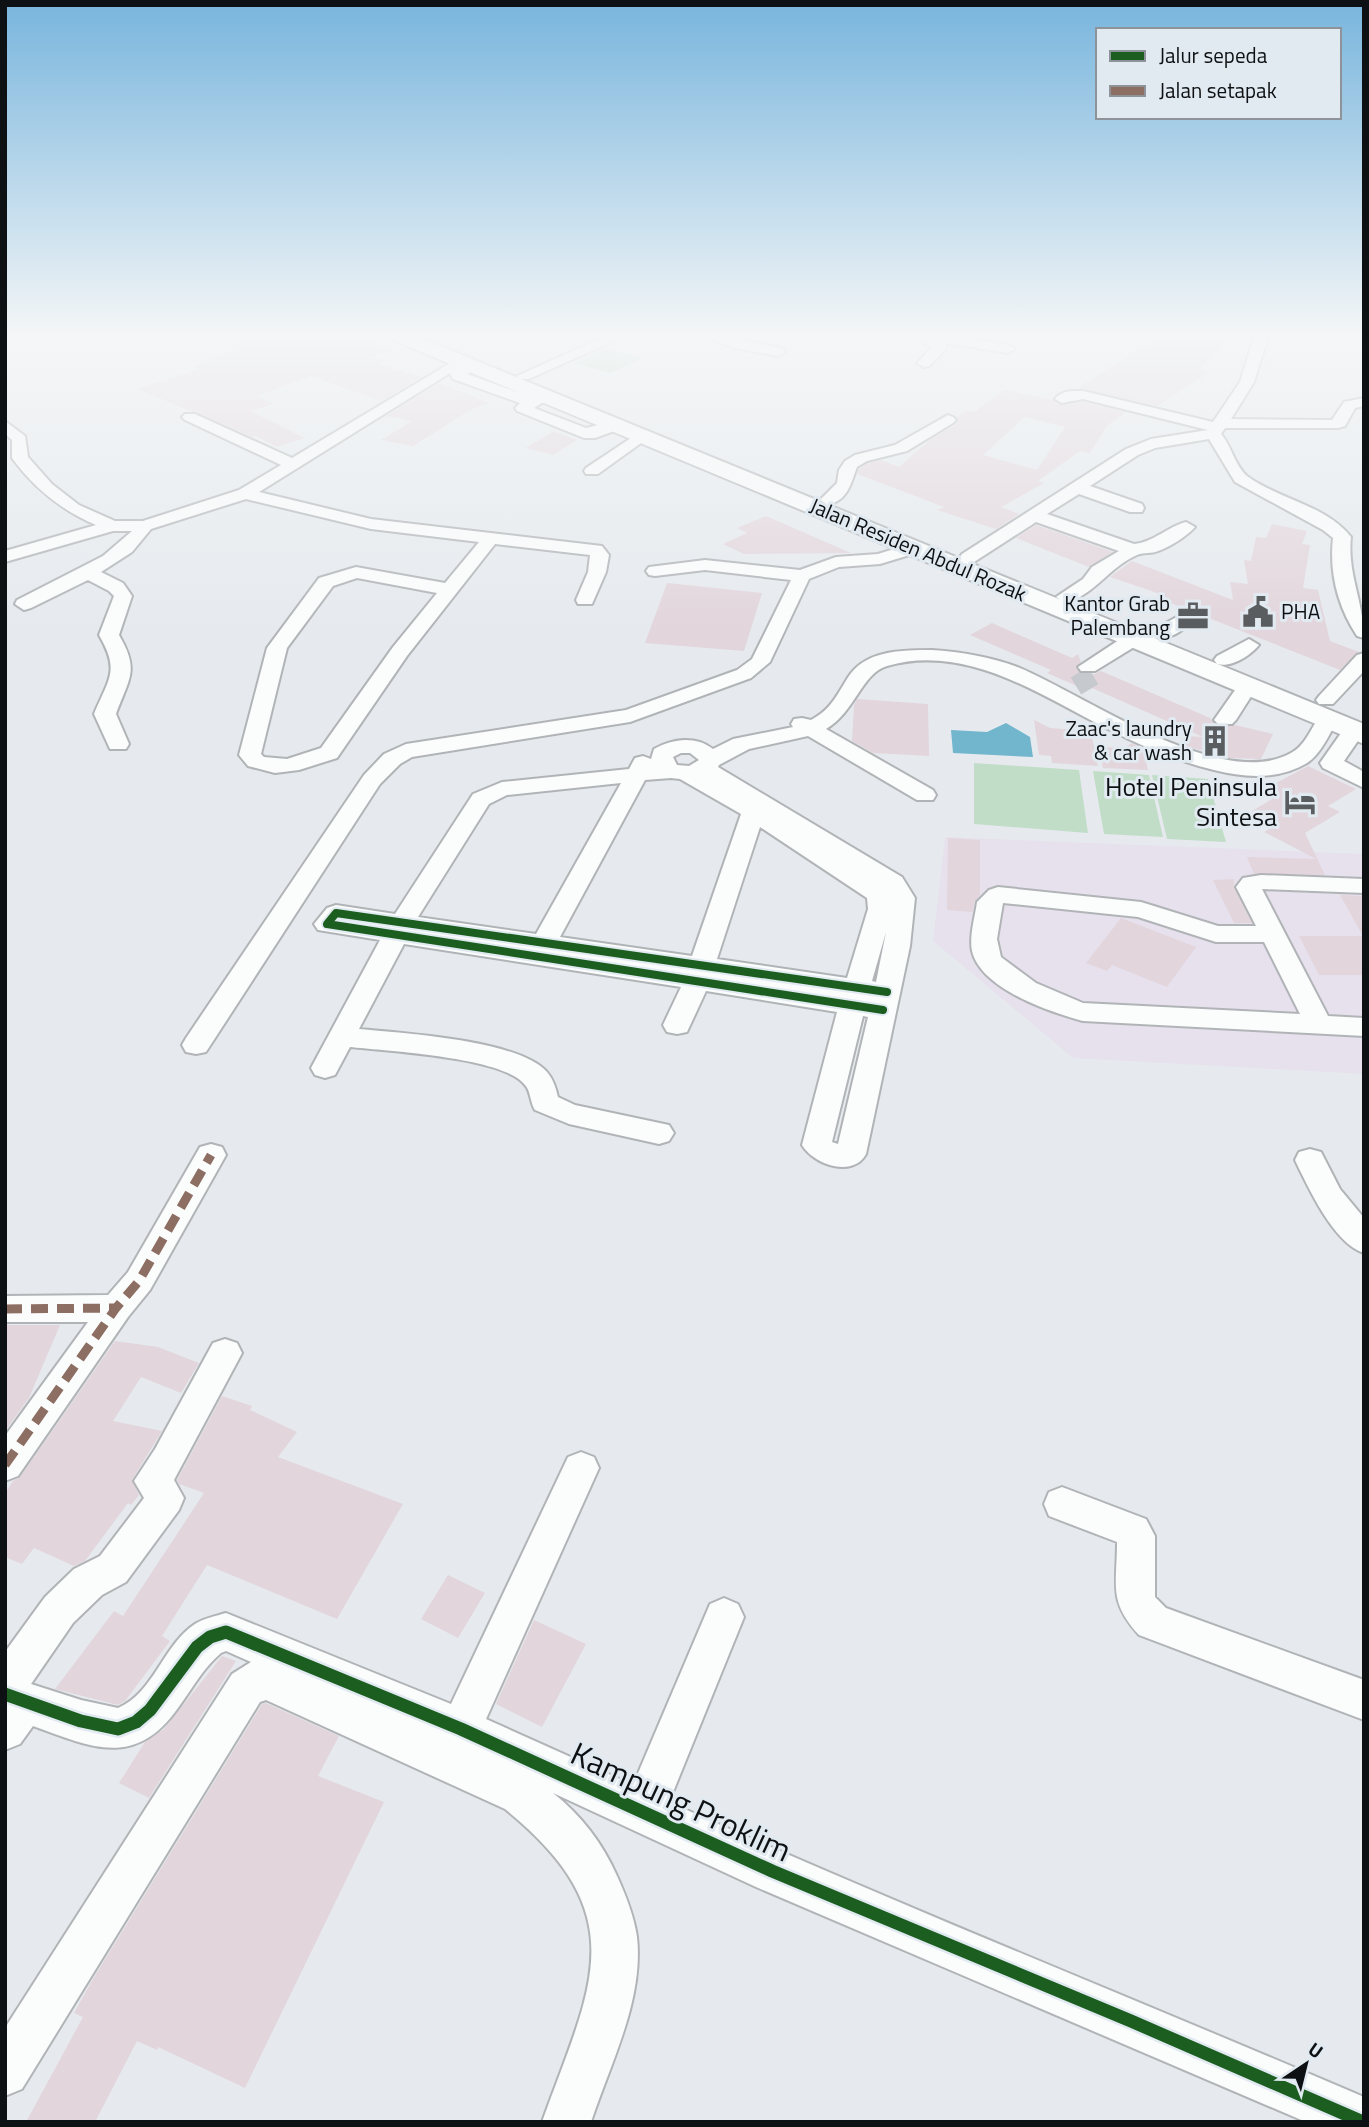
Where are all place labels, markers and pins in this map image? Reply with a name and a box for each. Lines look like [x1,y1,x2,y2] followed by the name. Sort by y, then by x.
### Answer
[1064,587,1170,643] place label: Kantor Grab Palembang
[1241,595,1275,629] public building icon: PHA
[1281,595,1321,627] place label: PHA
[1176,599,1210,633] office icon: Kantor Grab Palembang
[1066,712,1192,768] place label: Zaac's laundry & car wash
[1198,724,1232,758] building icon: Zaac's laundry & car wash
[1105,767,1277,836] place label: Hotel Peninsula Sintesa
[1283,785,1317,819] hotel icon: Hotel Peninsula Sintesa

